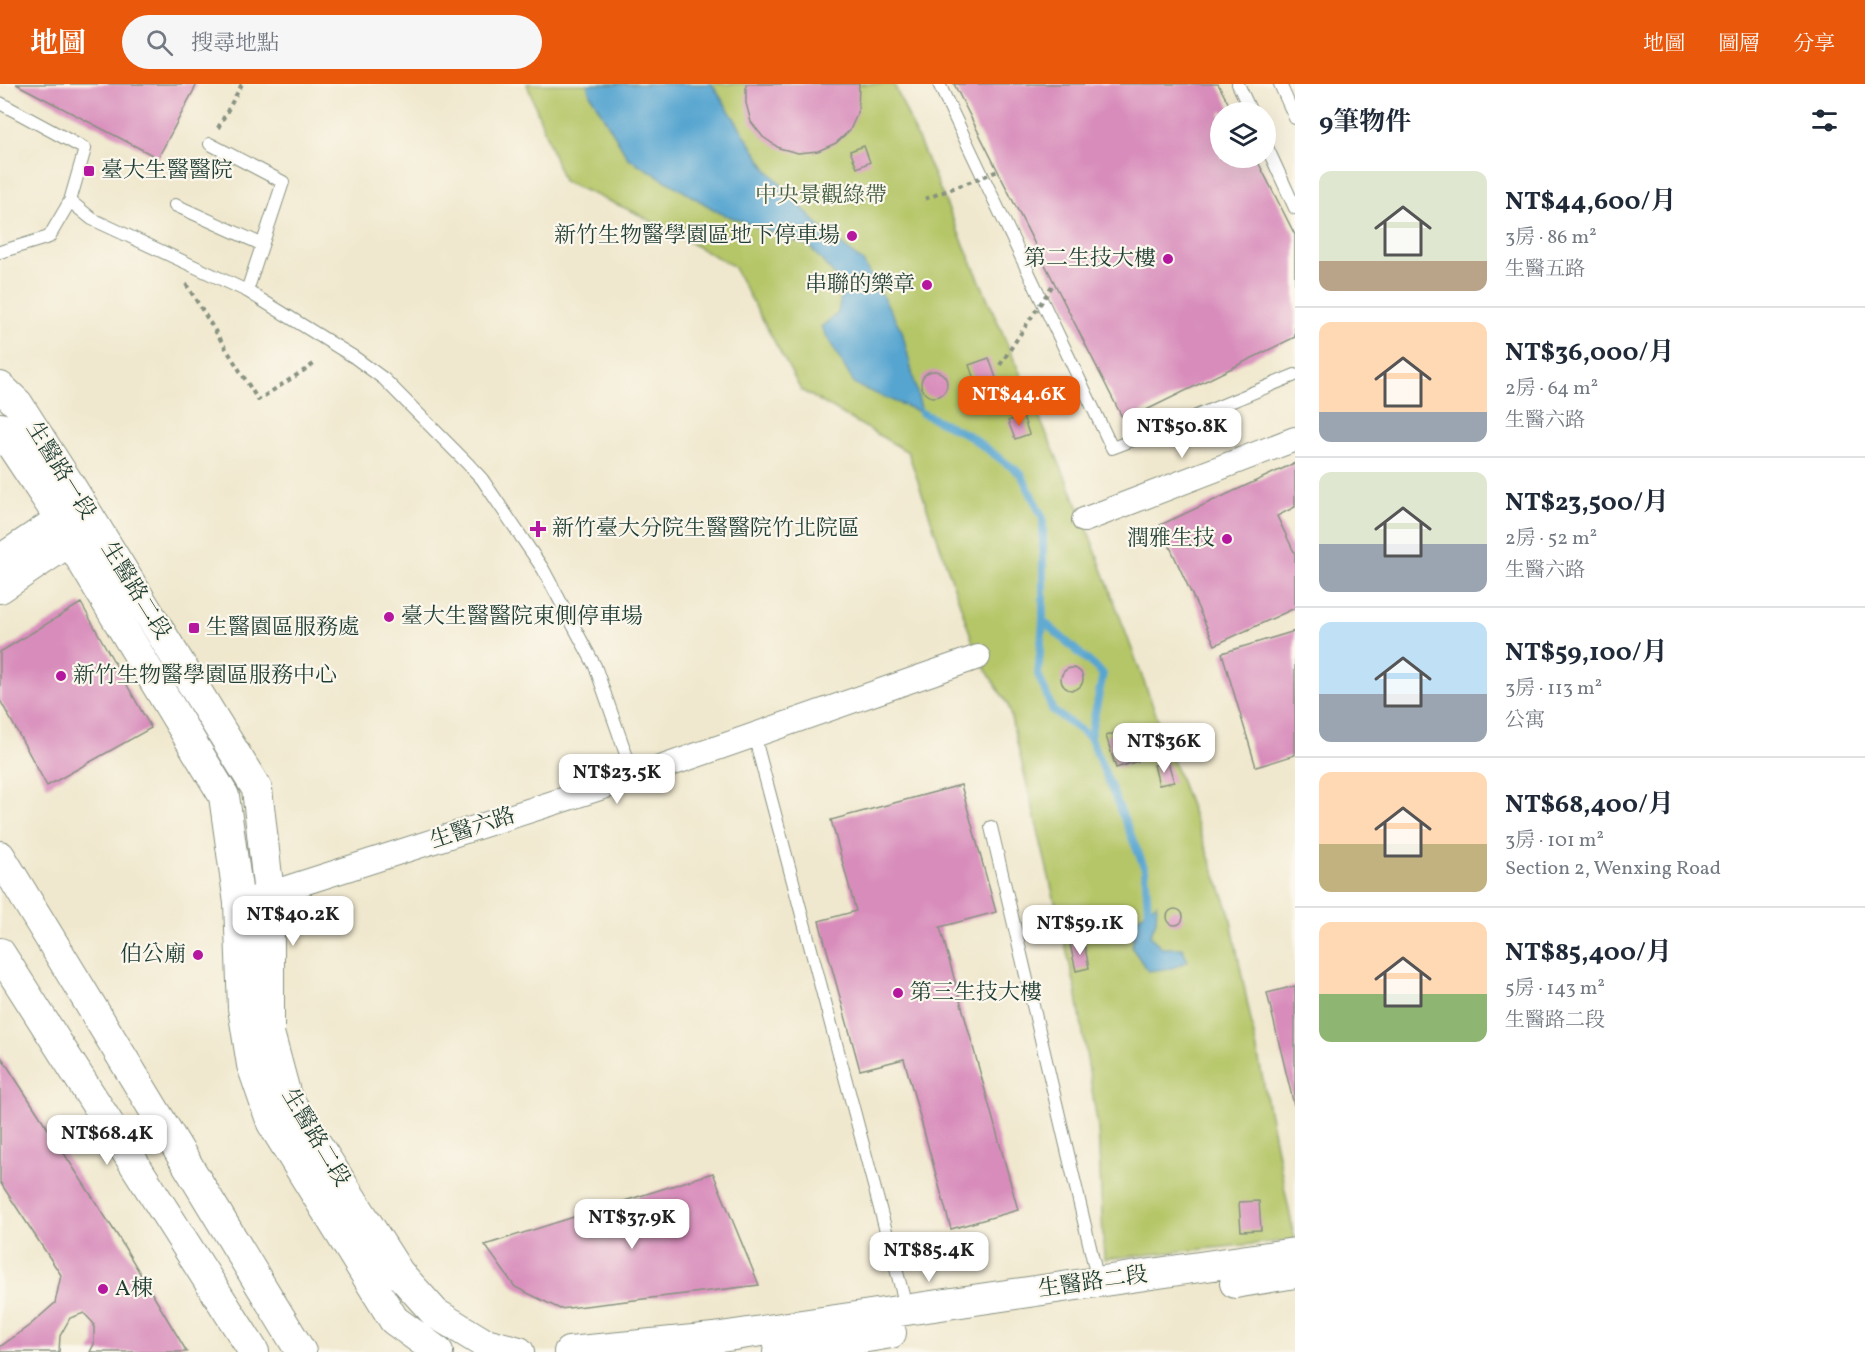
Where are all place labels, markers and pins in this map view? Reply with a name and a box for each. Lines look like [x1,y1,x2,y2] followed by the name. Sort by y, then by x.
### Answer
[101,156,233,187] place label: 臺大生醫醫院
[82,164,96,178] marker: 臺大生醫醫院
[554,221,840,252] place label: 新竹生物醫學園區地下停車場
[845,229,859,243] marker: 新竹生物醫學園區地下停車場
[1024,244,1156,275] place label: 第二生技大樓
[1161,252,1175,266] marker: 第二生技大樓
[805,270,915,301] place label: 串聯的樂章
[920,278,934,292] marker: 串聯的樂章
[957,376,1081,427] pin: NT$44.6K
[1120,408,1244,459] pin: NT$50.8K
[552,514,860,545] place label: 新竹臺大分院生醫醫院竹北院區
[529,520,547,538] marker: 新竹臺大分院生醫醫院竹北院區
[1127,524,1215,555] place label: 潤雅生技
[1220,532,1234,546] marker: 潤雅生技
[401,602,643,633] place label: 臺大生醫醫院東側停車場
[382,610,396,624] marker: 臺大生醫醫院東側停車場
[206,613,360,644] place label: 生醫園區服務處
[187,621,201,635] marker: 生醫園區服務處
[73,661,337,692] place label: 新竹生物醫學園區服務中心
[54,669,68,683] marker: 新竹生物醫學園區服務中心
[1115,723,1213,774] pin: NT$36K
[555,754,679,805] pin: NT$23.5K
[231,896,355,947] pin: NT$40.2K
[1018,905,1142,956] pin: NT$59.1K
[120,940,186,971] place label: 伯公廟
[191,948,205,962] marker: 伯公廟
[910,978,1042,1009] place label: 第三生技大樓
[891,986,905,1000] marker: 第三生技大樓
[45,1115,169,1166] pin: NT$68.4K
[570,1199,694,1250] pin: NT$37.9K
[867,1232,991,1283] pin: NT$85.4K
[115,1274,153,1305] place label: A棟
[96,1282,110,1296] marker: A棟

